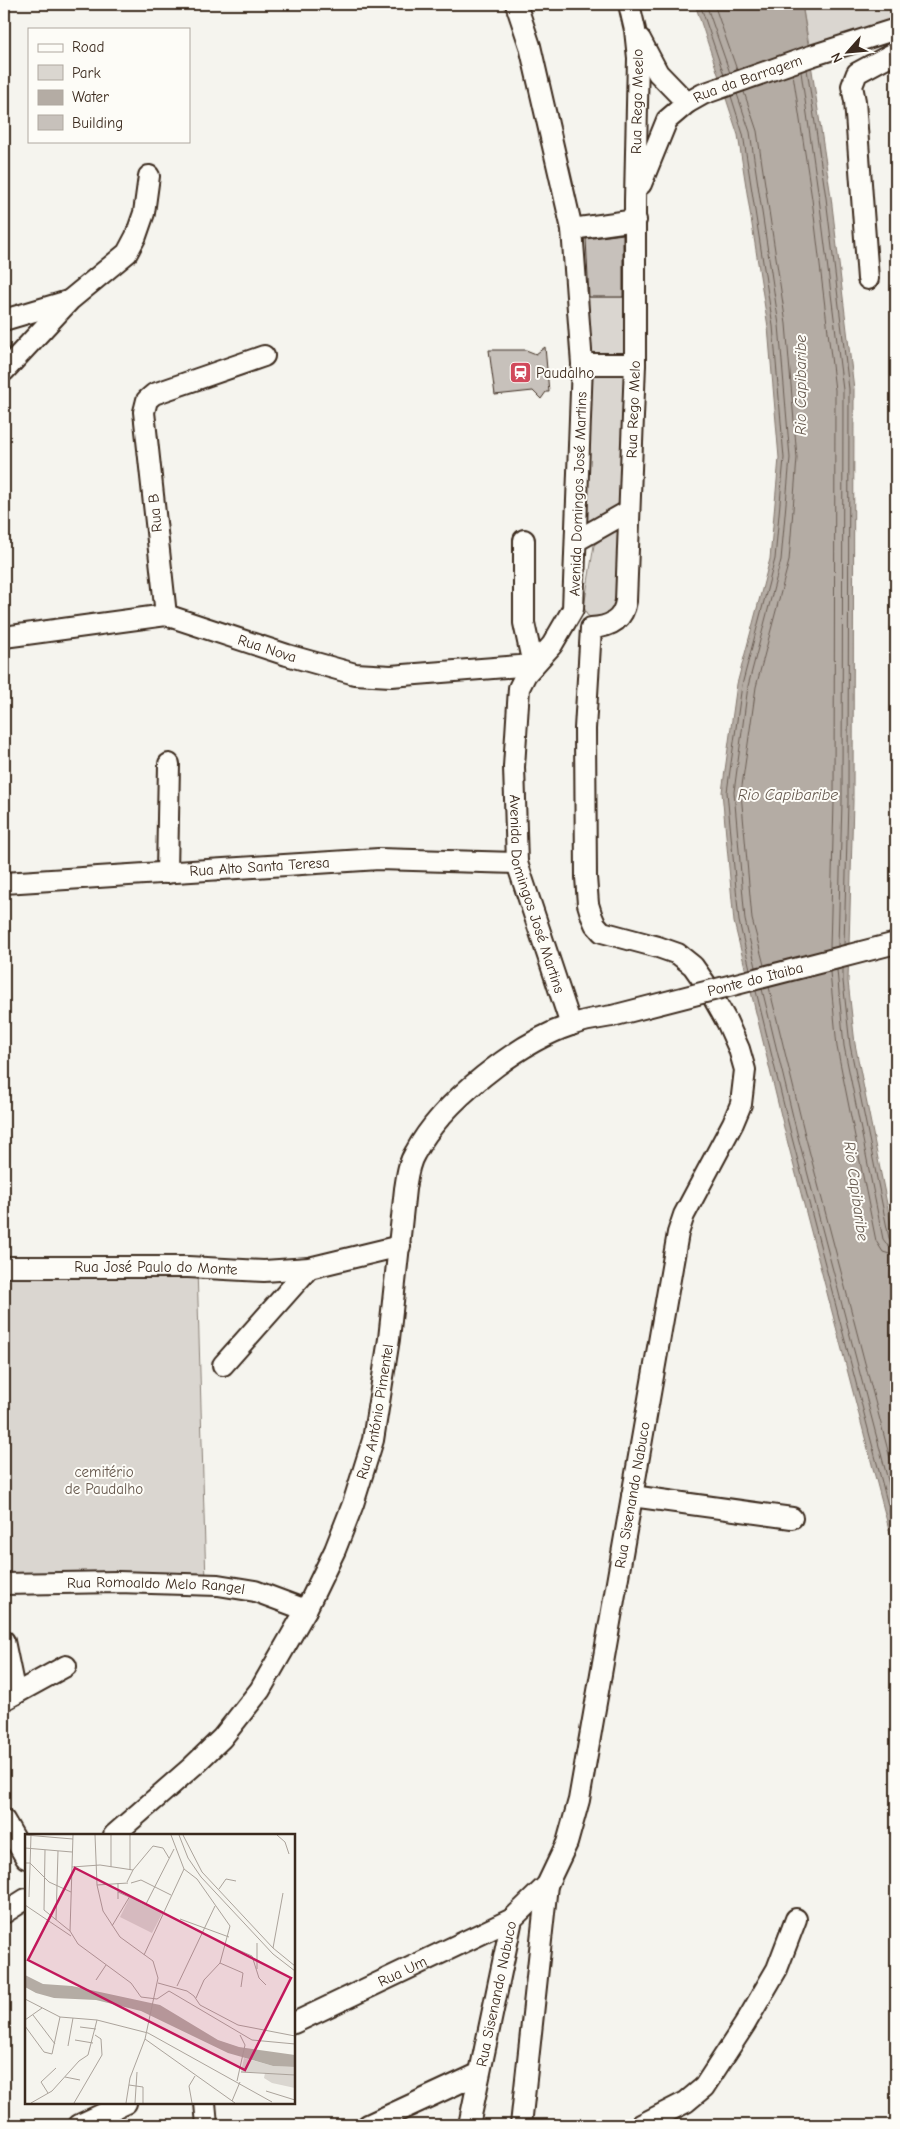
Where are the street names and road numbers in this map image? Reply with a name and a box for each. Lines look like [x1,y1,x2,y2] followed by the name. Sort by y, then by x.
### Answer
[627,48,647,154] street label: Rua Rego Meelo
[690,51,805,107] street label: Rua da Barragem
[622,360,644,459] street label: Rua Rego Melo
[565,391,591,597] street label: Avenida Domingos José Martins
[144,493,166,533] street label: Rua B
[235,630,299,666] street label: Rua Nova
[506,794,569,995] street label: Avenida Domingos José Martins
[189,853,330,880] street label: Rua Alto Santa Teresa
[706,958,805,1000] street label: Ponte do Itaiba
[74,1258,239,1279] street label: Rua José Paulo do Monte
[352,1343,397,1481] street label: Rua António Pimentel
[611,1420,654,1570] street label: Rua Sisenando Nabuco
[67,1573,246,1598] street label: Rua Romoaldo Melo Rangel
[472,1919,520,2068] street label: Rua Sisenando Nabuco
[375,1952,430,1991] street label: Rua Um

